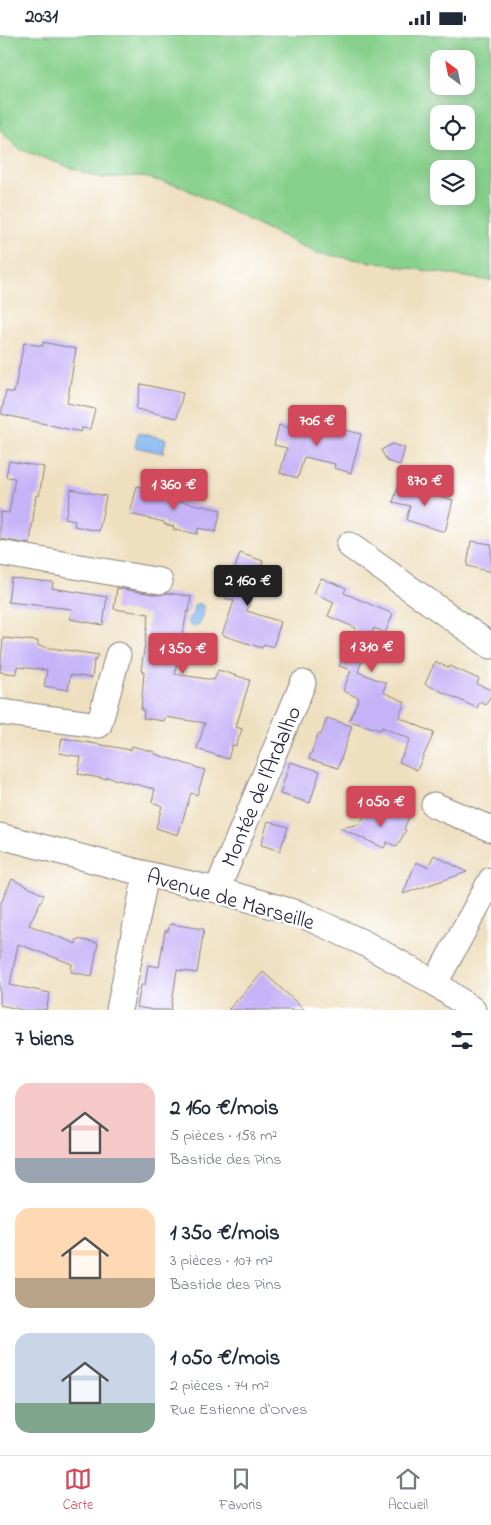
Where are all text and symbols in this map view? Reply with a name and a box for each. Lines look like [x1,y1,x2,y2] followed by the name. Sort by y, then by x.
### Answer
[25,4,58,31] text: 20:31
[430,50,475,95] north arrow
[430,50,475,205] map controls
[430,105,475,150] button: locate
[430,160,475,205] button: layers
[282,405,352,447] pin: 706 €
[299,409,335,433] text: 706 €
[390,465,460,507] pin: 870 €
[128,469,220,511] pin: 1 360 €
[408,469,442,493] text: 870 €
[152,473,196,497] text: 1 360 €
[202,565,294,607] pin: 2 160 €
[225,569,271,593] text: 2 160 €
[326,631,418,673] pin: 1 310 €
[137,633,229,675] pin: 1 350 €
[351,635,393,659] text: 1 310 €
[160,637,206,661] text: 1 350 €
[214,702,311,873] street label: Montée de l'Ardalho
[335,785,427,828] pin: 1 050 €
[357,790,405,814] text: 1 050 €
[142,862,318,940] street label: Avenue de Marseille
[15,1025,74,1055] text: 7 biens
[448,1026,476,1054] icon: filters
[170,1094,279,1124] text: 2 160 €/mois
[55,1103,115,1163] icon: home
[170,1124,277,1148] text: 5 pièces · 158 m²
[170,1148,282,1172] text: Bastide des Pins
[170,1219,280,1249] text: 1 350 €/mois
[55,1228,115,1288] icon: home
[170,1249,273,1273] text: 3 pièces · 107 m²
[170,1273,282,1297] text: Bastide des Pins
[170,1344,280,1374] text: 1 050 €/mois
[55,1353,115,1413] icon: home
[170,1374,269,1398] text: 2 pièces · 74 m²
[170,1398,307,1422] text: Rue Estienne d'Orves
[63,1465,93,1516] tab: Carte
[219,1465,262,1516] tab: Favoris
[388,1465,428,1516] tab: Accueil

